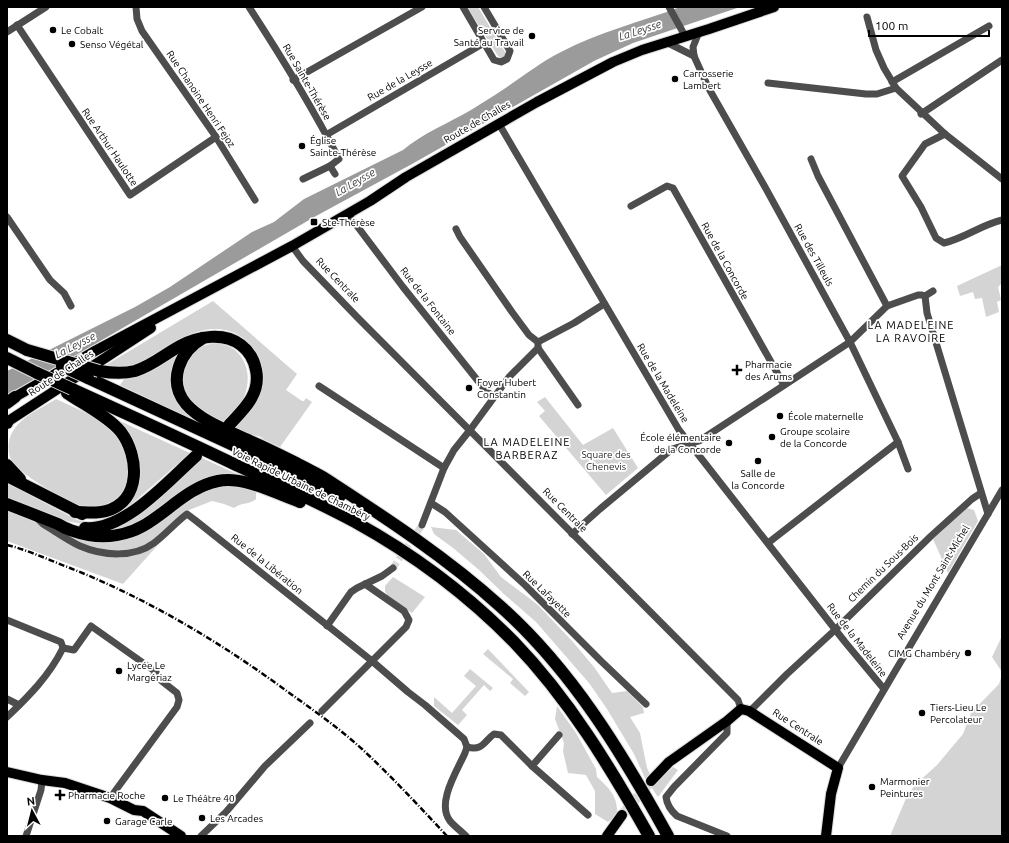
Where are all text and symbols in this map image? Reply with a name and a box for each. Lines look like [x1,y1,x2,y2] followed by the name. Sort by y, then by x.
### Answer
[869,12,989,38] scale bar
[617,17,663,42] water label: La Leysse
[875,19,908,32] text: 100 m
[48,25,58,35] marker: Le Cobalt
[61,25,103,36] place label: Le Cobalt
[454,25,524,48] place label: Service de Santé au Travail
[527,31,537,41] marker: Service de Santé au Travail
[67,39,77,49] marker: Senso Végétal
[80,39,144,50] place label: Senso Végétal
[281,42,333,122] street label: Rue Sainte-Thérèse
[164,48,238,150] street label: Rue Chanoine Henri Fejoz
[366,57,434,103] street label: Rue de la Leysse
[683,68,734,91] place label: Carrosserie Lambert
[670,74,680,84] marker: Carrosserie Lambert
[442,98,512,146] street label: Route de Challes
[80,106,140,188] street label: Rue Arthur Haulotte
[310,134,376,158] place label: Église Sainte-Thérèse
[297,141,307,151] marker: Église Sainte-Thérèse
[333,166,377,198] water label: La Leysse
[309,217,319,227] marker: Ste-Thérèse
[322,217,375,228] place label: Ste-Thérèse
[699,220,751,302] street label: Rue de la Concorde
[792,222,836,288] street label: Rue des Tilleuls
[314,255,362,305] street label: Rue Centrale
[398,265,458,337] street label: Rue de la Fontaine
[868,319,954,344] district label: LA MADELEINE LA RAVOIRE
[53,329,98,360] water label: La Leysse
[635,341,691,425] street label: Rue de la Madeleine
[26,348,96,398] street label: Route de Challes
[745,359,792,382] place label: Pharmacie des Arums
[732,365,742,375] marker: Pharmacie des Arums
[477,377,536,400] place label: Foyer Hubert Constantin
[464,383,474,393] marker: Foyer Hubert Constantin
[788,410,863,422] place label: École maternelle
[775,411,785,421] marker: École maternelle
[780,426,850,449] place label: Groupe scolaire de la Concorde
[640,431,721,455] place label: École élémentaire de la Concorde
[767,432,777,442] marker: Groupe scolaire de la Concorde
[484,436,570,461] district label: LA MADELEINE BARBERAZ
[724,438,734,448] marker: École élémentaire de la Concorde
[230,446,372,522] street label: Voie Rapide Urbaine de Chambéry
[581,449,631,472] park label: Square des Chenevis
[753,456,763,466] marker: Salle de la Concorde
[731,468,785,491] place label: Salle de la Concorde
[541,486,589,534] street label: Rue Centrale
[895,523,972,641] street label: Avenue du Mont Saint-Michel
[229,532,305,596] street label: Rue de la Libération
[846,532,920,604] street label: Chemin du Sous-Bois
[521,568,573,620] street label: Rue Lafayette
[825,601,889,679] street label: Rue de la Madeleine
[888,648,960,659] place label: CIMG Chambéry
[963,648,973,658] marker: CIMG Chambéry
[127,660,172,683] place label: Lycée Le Margériaz
[114,666,124,676] marker: Lycée Le Margériaz
[930,702,986,725] place label: Tiers-Lieu Le Percolateur
[771,707,825,747] street label: Rue Centrale
[917,708,927,718] marker: Tiers-Lieu Le Percolateur
[880,776,930,799] place label: Marmonier Peintures
[867,782,877,792] marker: Marmonier Peintures
[55,790,65,800] marker: Pharmacie Roche
[68,790,145,801] place label: Pharmacie Roche
[12,791,52,831] north arrow
[160,793,170,803] marker: Le Théâtre 40
[173,793,235,804] place label: Le Théâtre 40
[26,795,36,808] text: N
[197,813,207,823] marker: Les Arcades
[210,813,263,824] place label: Les Arcades
[102,816,112,826] marker: Garage Carle
[115,816,172,827] place label: Garage Carle

